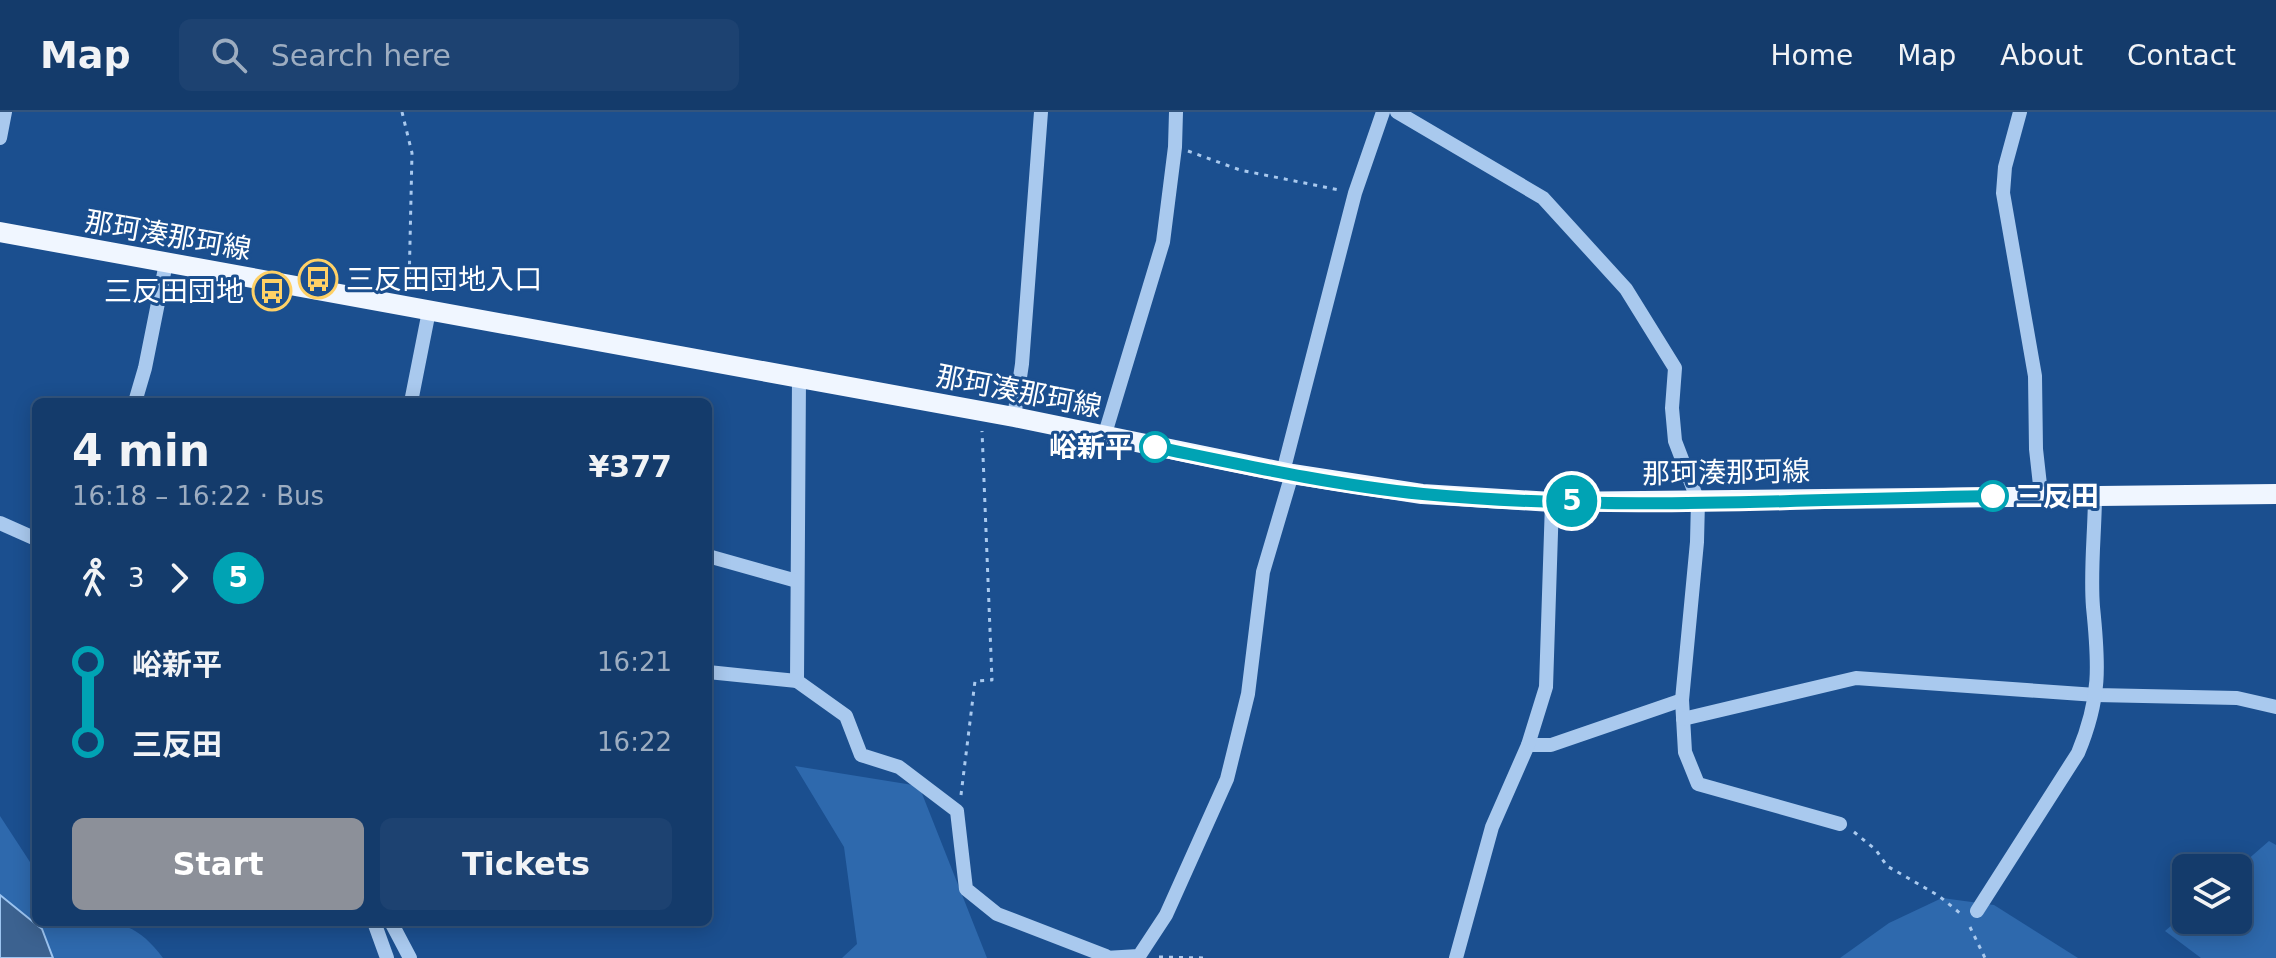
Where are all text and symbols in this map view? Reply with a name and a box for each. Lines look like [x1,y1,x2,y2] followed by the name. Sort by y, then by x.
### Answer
[179,19,739,91] search box
[40,33,131,77] text: Map
[207,33,251,77] icon: search
[271,38,451,73] text: Search here
[1770,39,1853,72] text: Home
[1897,39,1956,72] text: Map
[2000,39,2083,72] text: About
[2127,39,2236,72] text: Contact
[82,205,254,266] street label: 那珂湊那珂線
[297,258,339,300] bus stop icon: 三反田団地入口
[346,263,542,296] place label: 三反田団地入口
[251,270,293,312] bus stop icon: 三反田団地
[104,275,244,308] place label: 三反田団地
[933,359,1105,424] street label: 那珂湊那珂線
[72,425,210,476] text: 4 min
[1049,431,1133,464] place label: 峪新平
[1140,432,1170,462] marker: 峪新平
[589,449,672,484] text: ¥377
[1642,455,1810,490] street label: 那珂湊那珂線
[1546,475,1598,527] line badge: 5
[2015,480,2099,513] place label: 三反田
[72,481,324,511] text: 16:18 – 16:22 · Bus
[1978,481,2008,511] marker: 三反田
[1562,484,1582,517] text: 5
[72,556,116,600] icon: walk
[157,556,201,600] icon: forward
[229,561,248,594] text: 5
[128,563,145,593] text: 3
[132,647,222,682] text: 峪新平
[597,647,672,677] text: 16:21
[132,727,222,762] text: 三反田
[597,727,672,757] text: 16:22
[72,818,364,910] button: Start
[380,818,672,910] button: Tickets
[2172,854,2252,934] map controls
[2172,854,2252,934] button: layers

